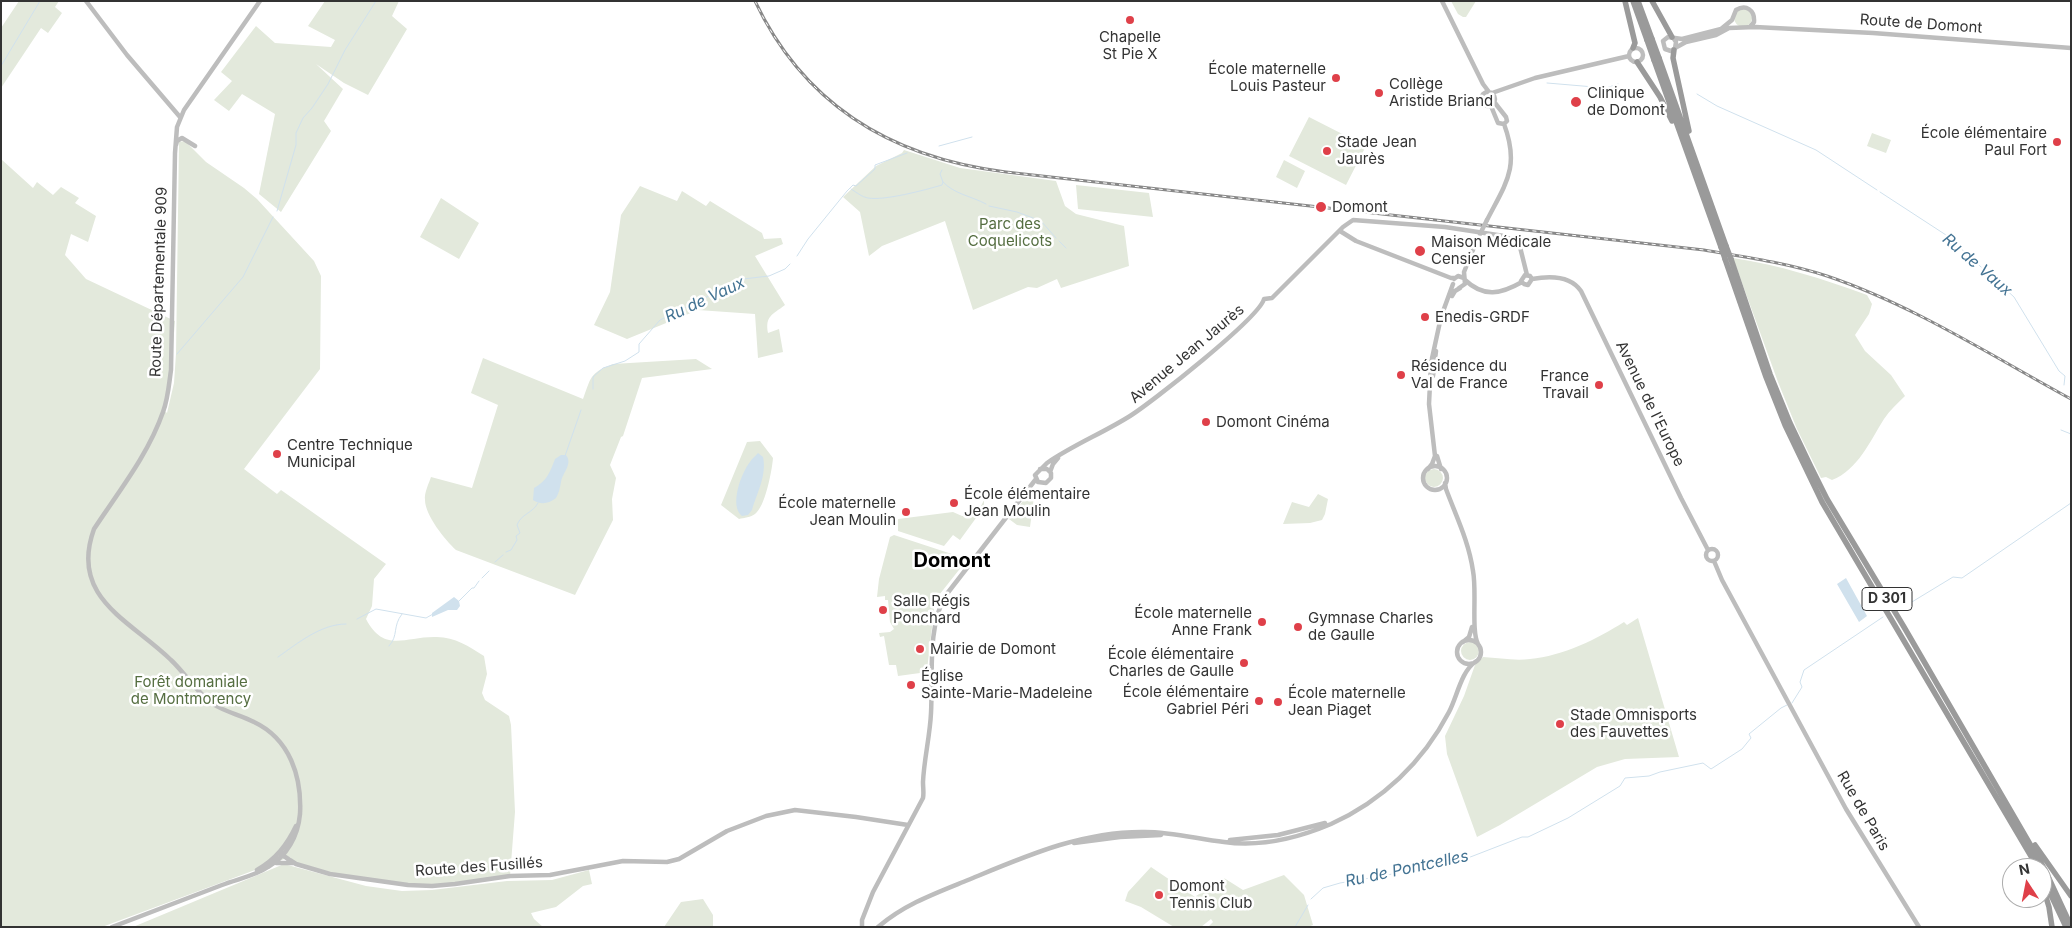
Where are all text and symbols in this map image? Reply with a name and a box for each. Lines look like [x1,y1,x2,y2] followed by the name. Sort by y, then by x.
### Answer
[1859,11,1983,37] street label: Route de Domont
[1124,14,1136,26] marker: Chapelle St Pie X
[1099,28,1161,63] place label: Chapelle St Pie X
[1208,60,1326,95] place label: École maternelle Louis Pasteur
[1330,72,1342,84] marker: École maternelle Louis Pasteur
[1389,75,1493,110] place label: Collège Aristide Briand
[1587,84,1665,119] place label: Clinique de Domont
[1373,87,1385,99] marker: Collège Aristide Briand
[1569,95,1583,109] marker: Clinique de Domont
[1921,124,2047,159] place label: École élémentaire Paul Fort
[1337,133,1417,168] place label: Stade Jean Jaurès
[2051,136,2063,148] marker: École élémentaire Paul Fort
[1321,145,1333,157] marker: Stade Jean Jaurès
[147,186,171,378] street label: Route Départementale 909
[1332,198,1388,216] place label: Domont
[1314,200,1328,214] marker: Domont
[968,215,1052,250] park label: Parc des Coquelicots
[1938,230,2016,300] water label: Ru de Vaux
[1431,233,1551,268] place label: Maison Médicale Censier
[1413,244,1427,258] marker: Maison Médicale Censier
[662,273,748,327] water label: Ru de Vaux
[1126,301,1248,407] street label: Avenue Jean Jaurès
[1435,308,1530,326] place label: Enedis-GRDF
[1419,311,1431,323] marker: Enedis-GRDF
[1612,338,1688,470] street label: Avenue de l'Europe
[1411,357,1508,392] place label: Résidence du Val de France
[1540,367,1589,402] place label: France Travail
[1395,369,1407,381] marker: Résidence du Val de France
[1593,379,1605,391] marker: France Travail
[1216,413,1330,431] place label: Domont Cinéma
[1200,416,1212,428] marker: Domont Cinéma
[287,436,413,471] place label: Centre Technique Municipal
[271,448,283,460] marker: Centre Technique Municipal
[964,485,1090,520] place label: École élémentaire Jean Moulin
[778,494,896,529] place label: École maternelle Jean Moulin
[948,497,960,509] marker: École élémentaire Jean Moulin
[900,506,912,518] marker: École maternelle Jean Moulin
[913,549,991,573] district label: Domont
[1862,588,1912,610] road number: D 301
[893,592,970,627] place label: Salle Régis Ponchard
[877,604,889,616] marker: Salle Régis Ponchard
[1134,604,1252,639] place label: École maternelle Anne Frank
[1308,609,1433,644] place label: Gymnase Charles de Gaulle
[1256,616,1268,628] marker: École maternelle Anne Frank
[1292,621,1304,633] marker: Gymnase Charles de Gaulle
[930,640,1056,658] place label: Mairie de Domont
[914,643,926,655] marker: Mairie de Domont
[1108,645,1234,680] place label: École élémentaire Charles de Gaulle
[1238,657,1250,669] marker: École élémentaire Charles de Gaulle
[921,667,1093,702] place label: Église Sainte-Marie-Madeleine
[131,673,251,708] park label: Forêt domaniale de Montmorency
[905,679,917,691] marker: Église Sainte-Marie-Madeleine
[1123,683,1249,718] place label: École élémentaire Gabriel Péri
[1288,684,1406,719] place label: École maternelle Jean Piaget
[1253,695,1265,707] marker: École élémentaire Gabriel Péri
[1272,696,1284,708] marker: École maternelle Jean Piaget
[1570,706,1697,741] place label: Stade Omnisports des Fauvettes
[1554,718,1566,730] marker: Stade Omnisports des Fauvettes
[1833,768,1893,854] street label: Rue de Paris
[1343,847,1471,891] water label: Ru de Pontcelles
[415,854,543,880] street label: Route des Fusillés
[2002,858,2052,908] north arrow
[2017,859,2031,878] text: N
[1169,877,1252,912] place label: Domont Tennis Club
[1153,889,1165,901] marker: Domont Tennis Club

